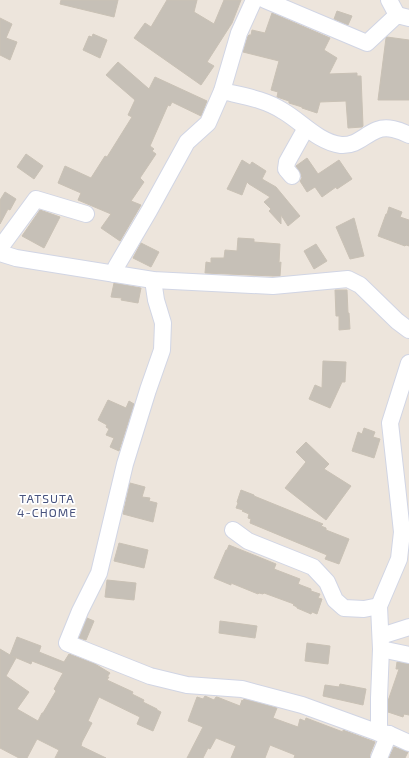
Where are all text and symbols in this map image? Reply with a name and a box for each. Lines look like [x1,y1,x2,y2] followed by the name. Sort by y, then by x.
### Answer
[17,491,77,519] district label: TATSUTA 4-CHOME

